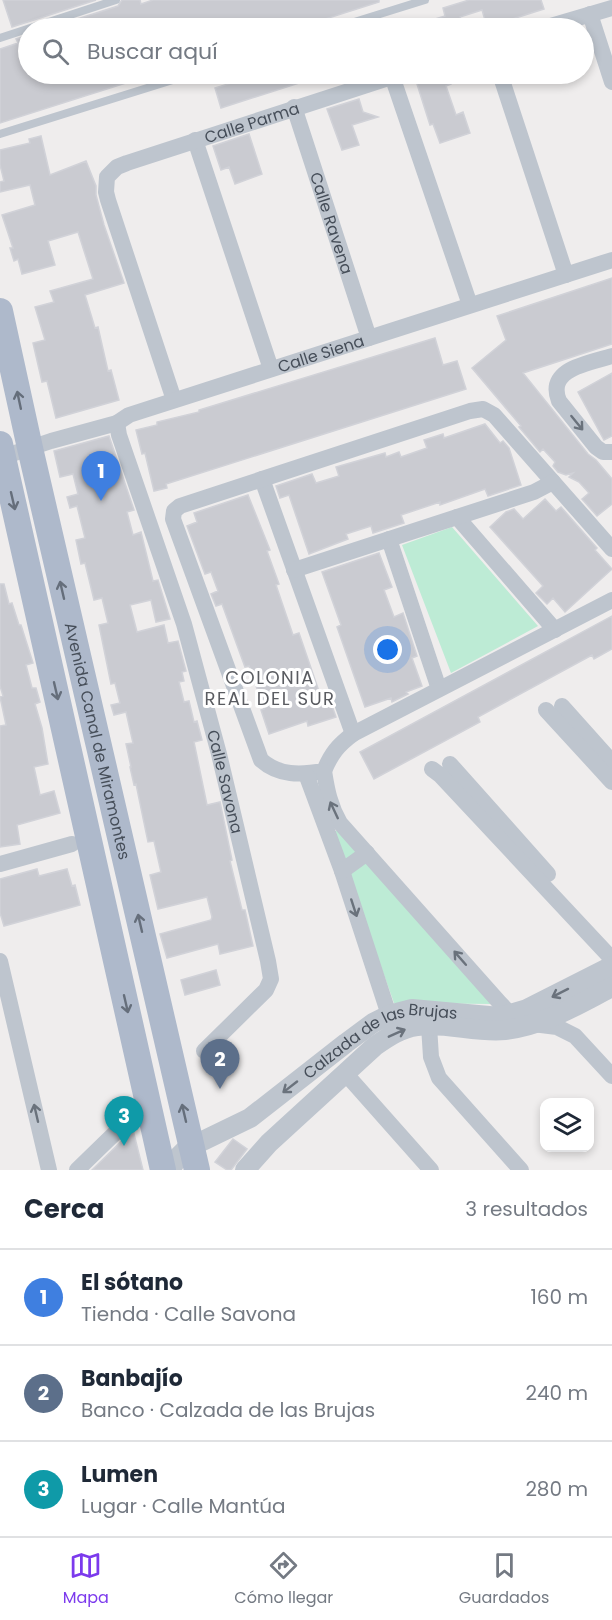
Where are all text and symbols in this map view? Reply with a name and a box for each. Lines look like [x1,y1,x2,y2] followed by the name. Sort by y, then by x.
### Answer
[18,18,594,84] search box
[39,35,72,68] icon: search
[87,36,218,67] text: Buscar aquí
[201,97,302,149] street label: Calle Parma
[304,169,358,277] street label: Calle Ravena
[275,329,367,379] street label: Calle Siena
[13,390,24,410] one-way arrow
[570,415,583,431] one-way arrow
[82,452,120,501] pin: 1
[8,490,19,510] one-way arrow
[56,581,68,600] one-way arrow
[59,620,136,862] street label: Avenida Canal de Miramontes
[373,635,402,664] your location
[204,665,336,711] district label: COLONIA REAL DEL SUR
[50,681,62,700] one-way arrow
[201,727,248,836] street label: Calle Savona
[328,802,340,820] one-way arrow
[350,898,361,917] one-way arrow
[133,914,145,933] one-way arrow
[453,951,467,966] one-way arrow
[552,987,569,999] one-way arrow
[121,994,132,1013] one-way arrow
[298,998,458,1084] street label: Calzada de las Brujas
[388,1027,406,1038] one-way arrow
[200,1040,240,1089] pin: 2
[283,1081,299,1094] one-way arrow
[104,1096,144,1146] pin: 3
[540,1098,594,1152] map controls
[540,1098,594,1152] button: layers
[29,1104,41,1123] one-way arrow
[177,1104,189,1123] one-way arrow
[24,1191,104,1227] text: Cerca
[465,1195,588,1223] text: 3 resultados
[81,1267,183,1298] text: El sótano
[40,1283,47,1311] text: 1
[530,1283,588,1311] text: 160 m
[81,1300,296,1328] text: Tienda · Calle Savona
[81,1363,183,1394] text: Banbajío
[38,1379,49,1407] text: 2
[525,1379,588,1407] text: 240 m
[81,1396,375,1424] text: Banco · Calzada de las Brujas
[81,1459,158,1490] text: Lumen
[37,1475,50,1503] text: 3
[525,1475,588,1503] text: 280 m
[81,1492,286,1520] text: Lugar · Calle Mantúa
[63,1549,109,1610] tab: Mapa
[234,1549,333,1610] tab: Cómo llegar
[459,1549,549,1610] tab: Guardados

